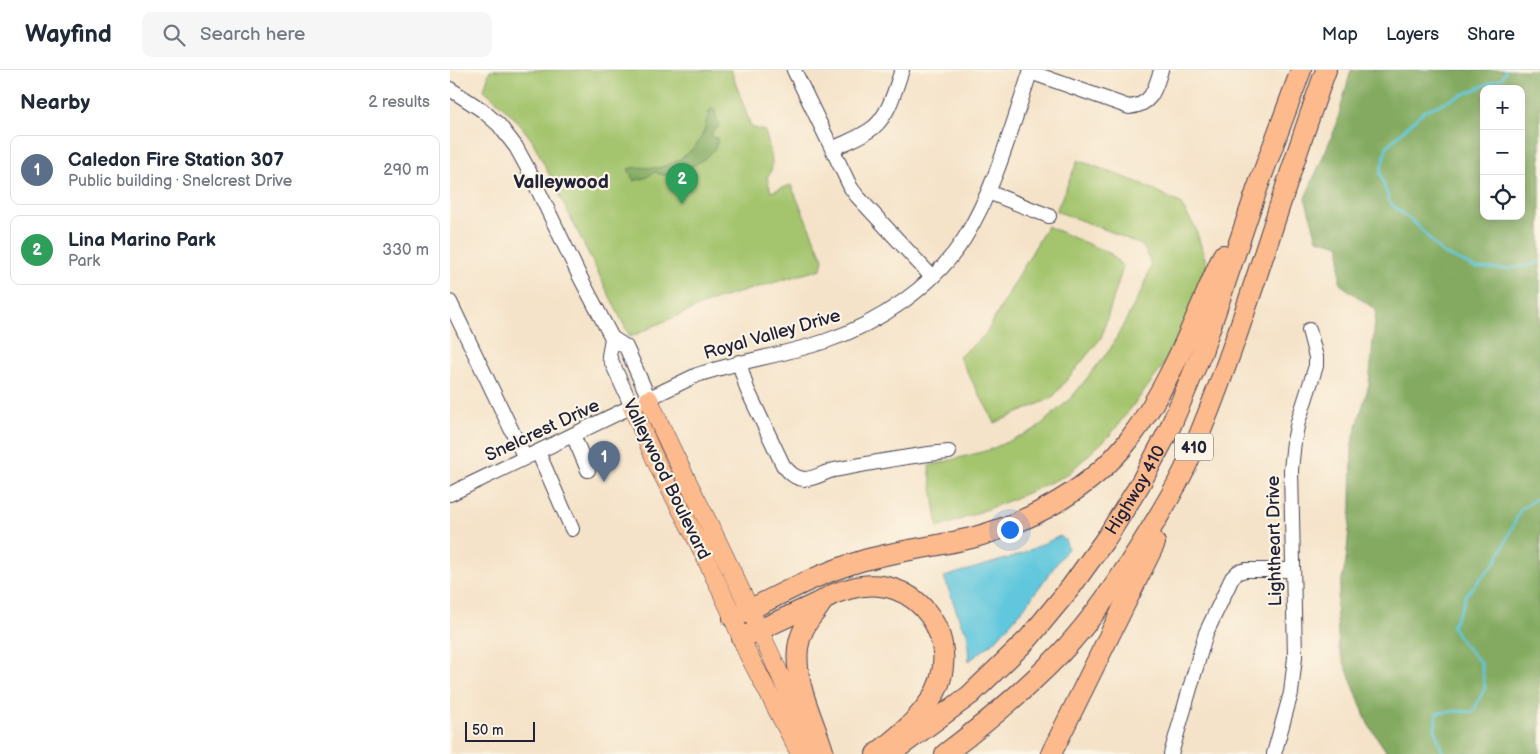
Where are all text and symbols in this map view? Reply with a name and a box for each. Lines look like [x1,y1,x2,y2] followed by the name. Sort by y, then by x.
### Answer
[142,12,492,57] search box
[25,20,112,49] text: Wayfind
[160,21,188,49] icon: search
[200,23,305,46] text: Search here
[1322,24,1358,45] text: Map
[1386,24,1439,45] text: Layers
[1467,24,1515,45] text: Share
[1480,85,1525,220] map controls
[1480,85,1525,130] button: +
[20,90,90,115] text: Nearby
[368,93,430,112] text: 2 results
[1480,130,1525,175] button: −
[68,149,284,172] text: Caledon Fire Station 307
[34,161,40,180] text: 1
[383,161,429,180] text: 290 m
[666,163,698,204] pin: 2
[513,171,609,194] district label: Valleywood
[68,172,292,191] text: Public building · Snelcrest Drive
[1480,175,1525,220] button: locate
[68,229,216,252] text: Lina Marino Park
[32,241,42,260] text: 2
[382,241,429,260] text: 330 m
[68,252,100,271] text: Park
[701,305,843,364] street label: Royal Valley Drive
[482,395,603,466] street label: Snelcrest Drive
[619,396,715,563] street label: Valleywood Boulevard
[1175,434,1213,461] road number: 410
[588,441,620,482] pin: 1
[1101,442,1170,539] street label: Highway 410
[1263,475,1286,606] street label: Lightheart Drive
[997,517,1023,543] your location
[465,719,535,742] scale bar
[472,722,504,739] text: 50 m

